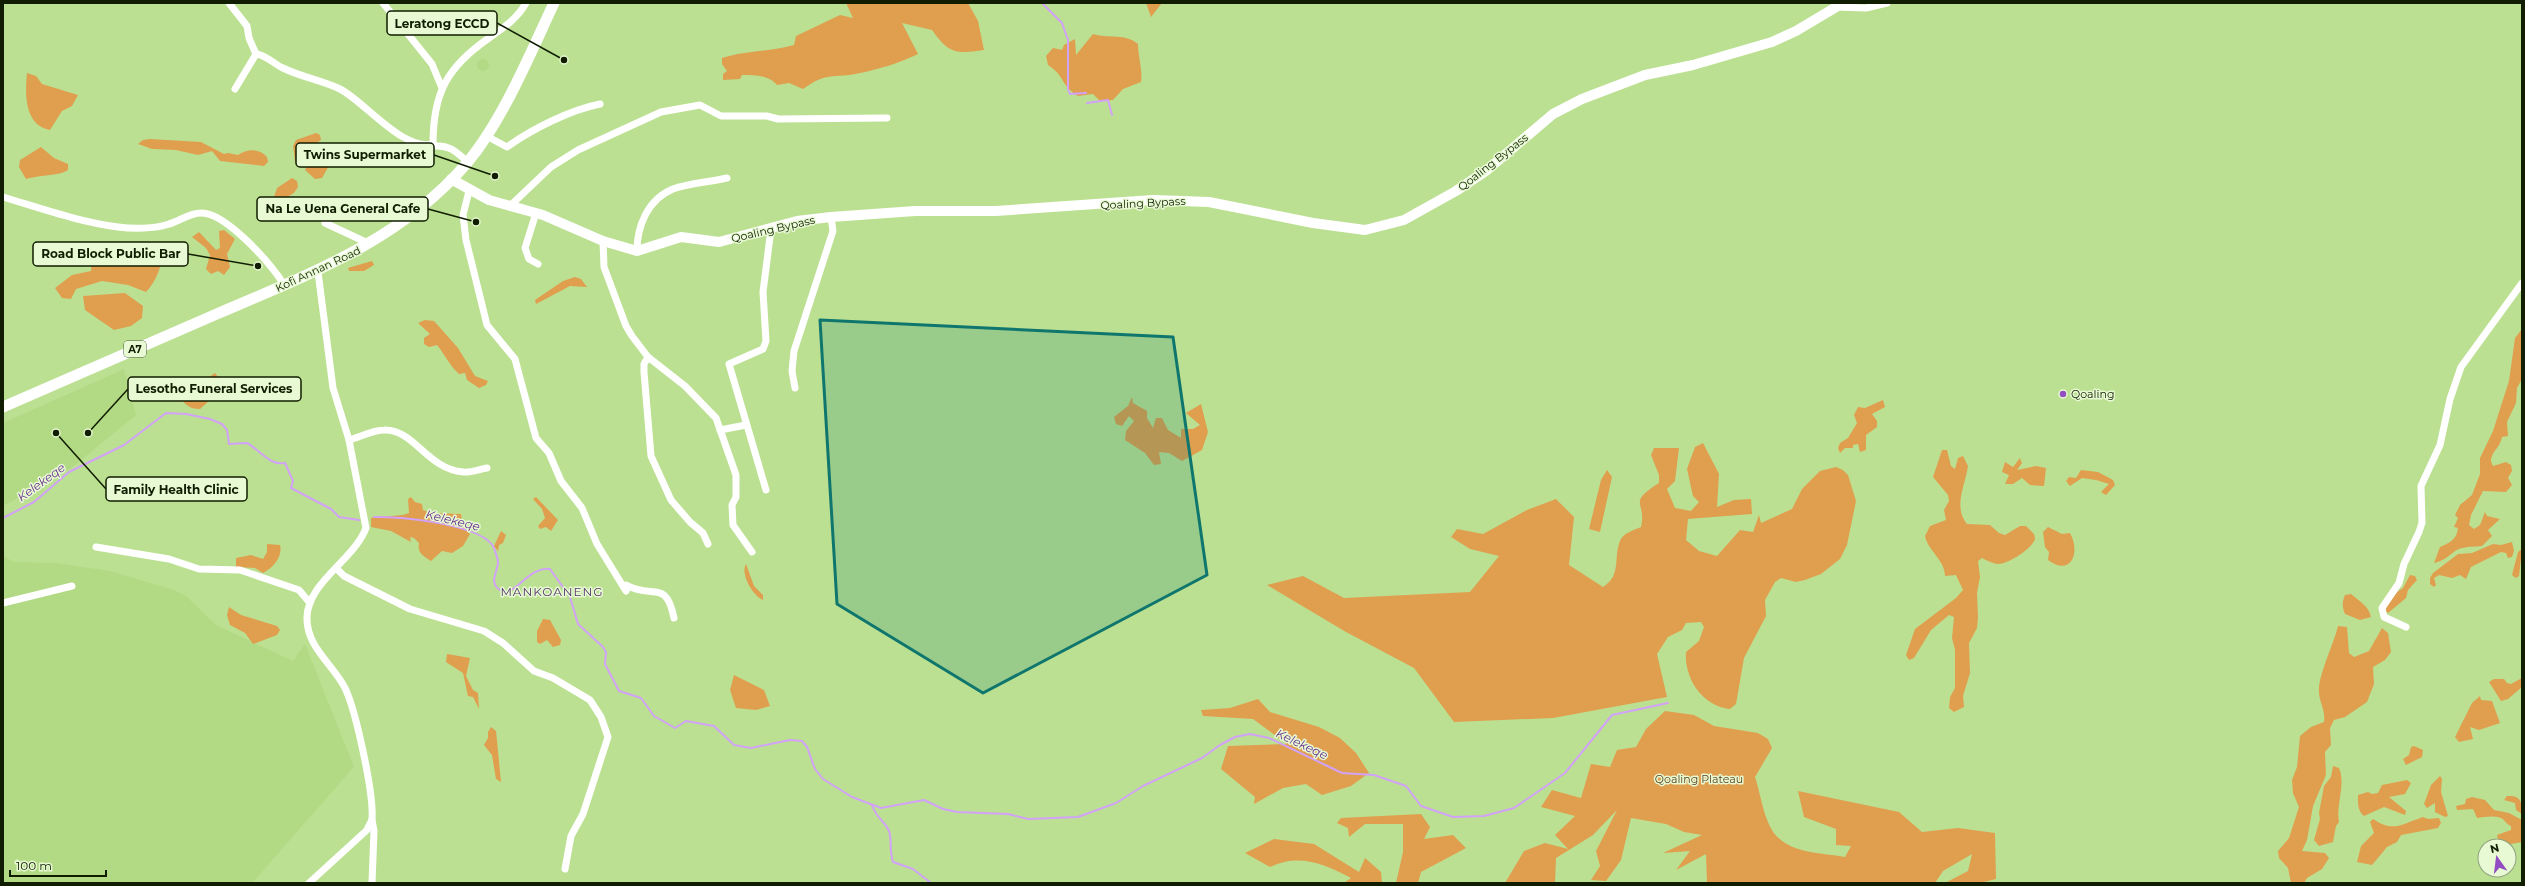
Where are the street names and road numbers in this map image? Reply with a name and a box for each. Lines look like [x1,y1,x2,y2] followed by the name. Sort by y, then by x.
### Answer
[1455,130,1531,194] street label: Qoaling Bypass
[1100,194,1187,212] street label: Qoaling Bypass
[730,212,817,245] street label: Qoaling Bypass
[273,243,363,295] street label: Kofi Annan Road
[124,341,146,357] road number: A7

